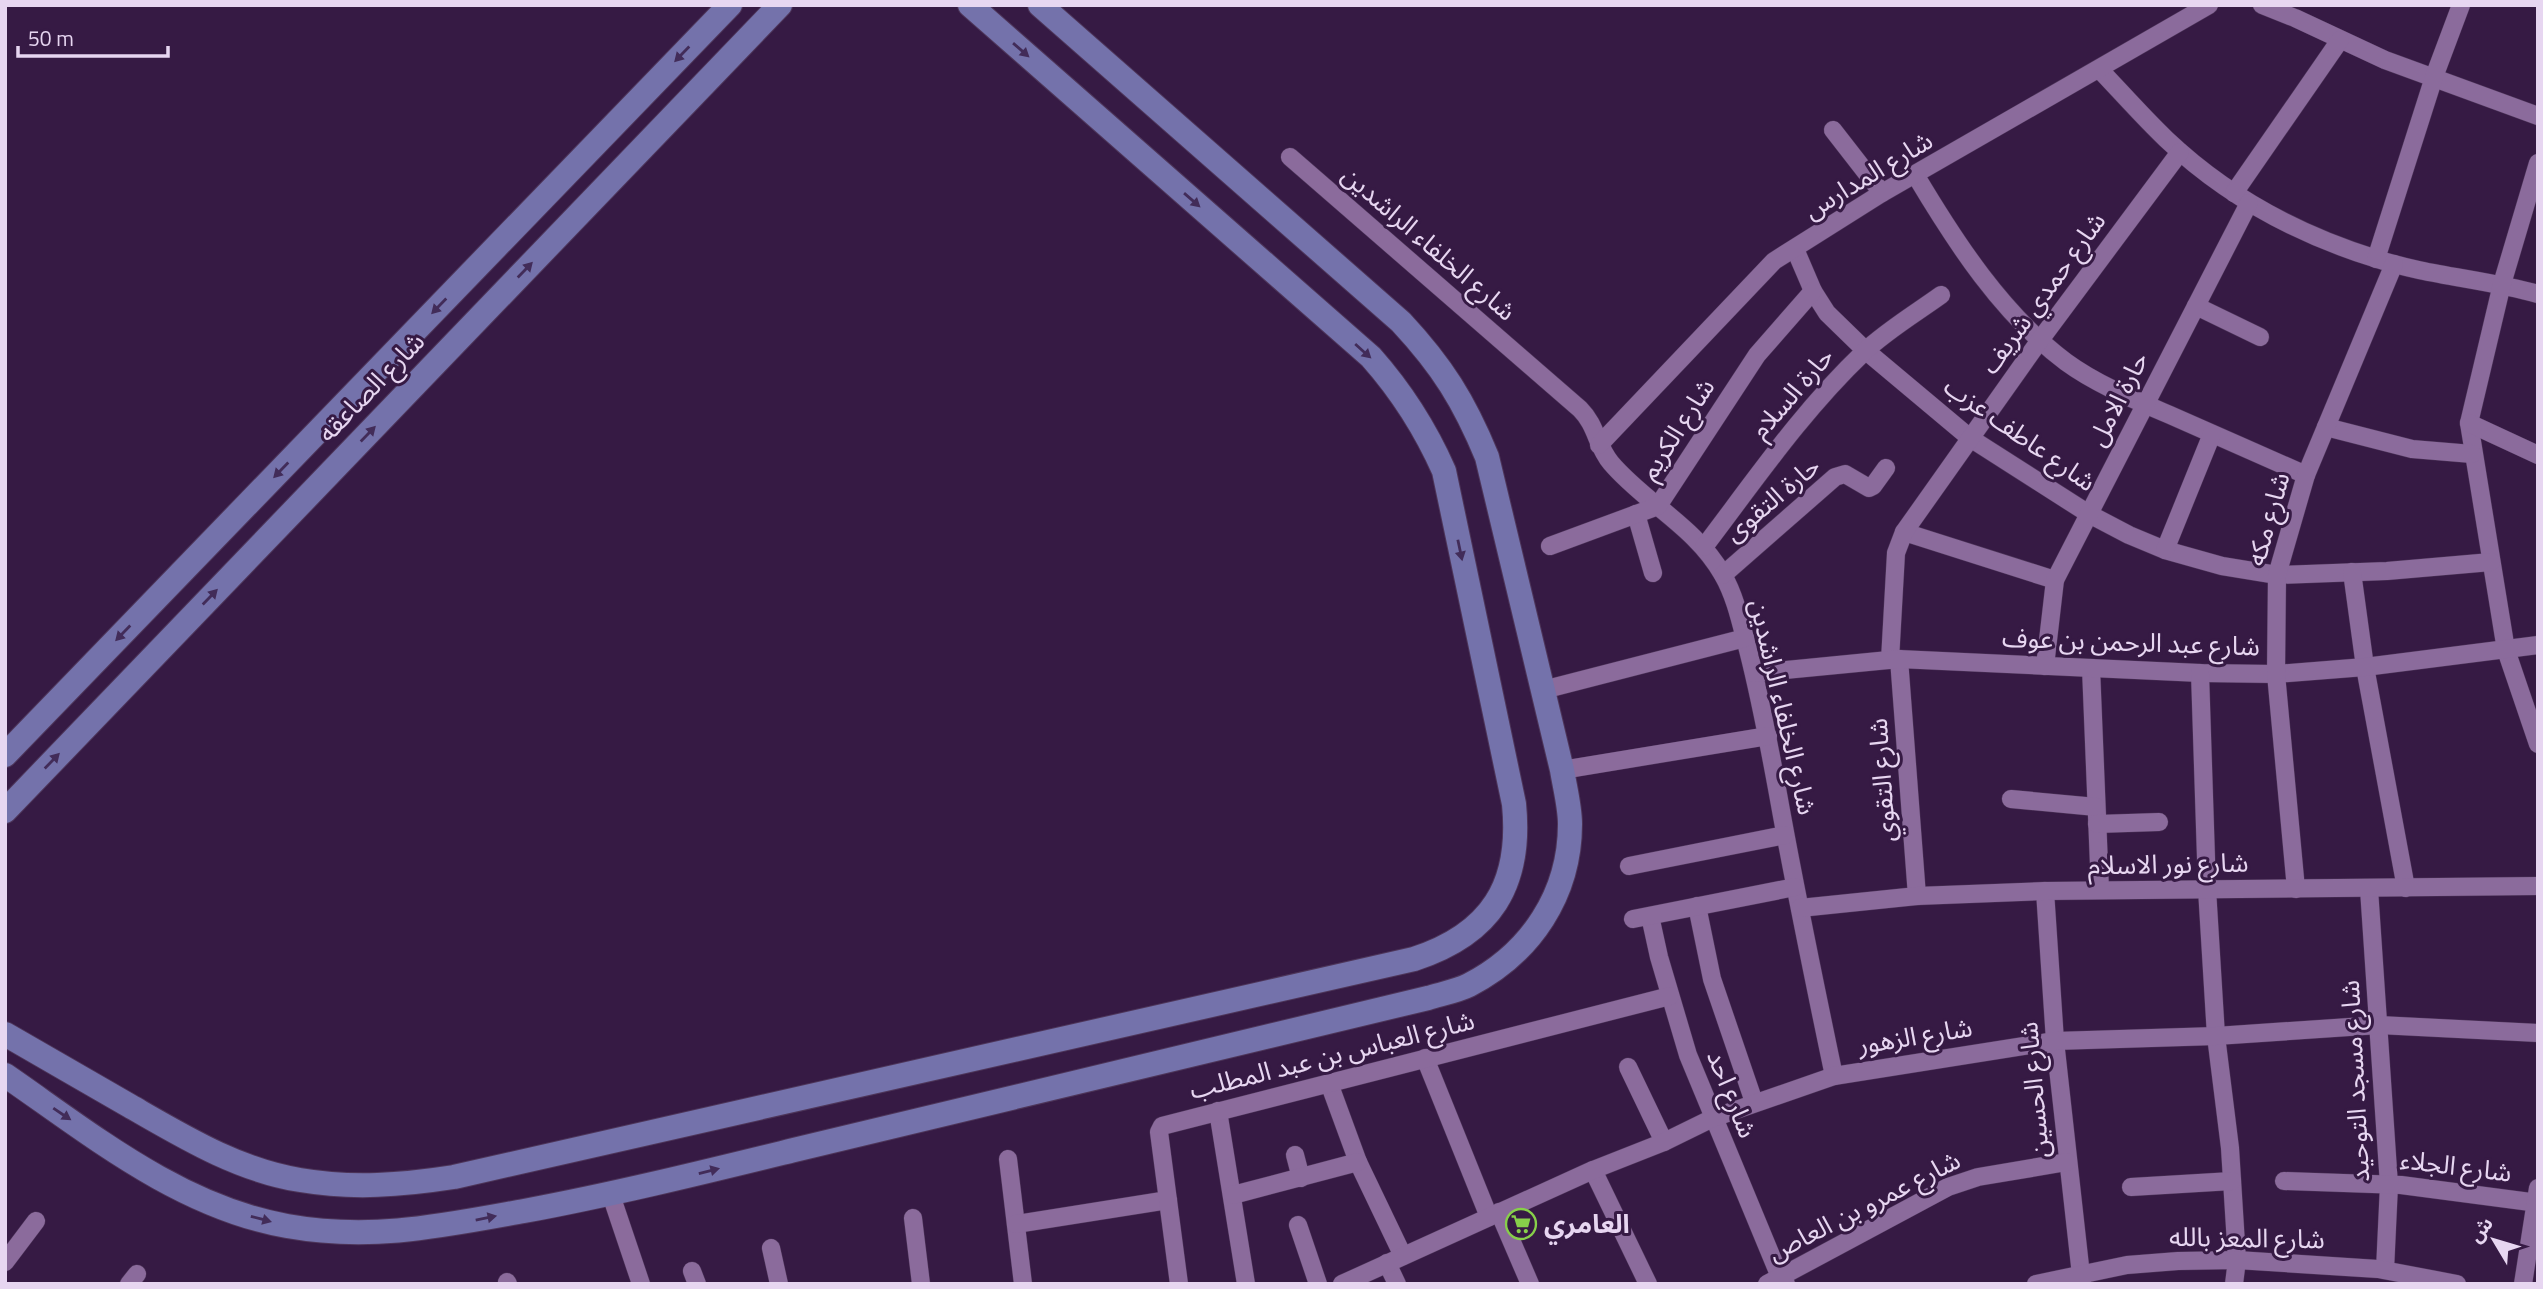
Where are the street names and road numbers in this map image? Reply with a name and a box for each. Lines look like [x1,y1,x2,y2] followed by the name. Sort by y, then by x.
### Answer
[1796,121,1940,229] street label: شارع المدارس
[1333,156,1525,330] street label: شارع الخلفاء الراشدين
[1970,203,2116,383] street label: شارع حمدي شريف
[308,323,433,451] street label: شارع الصاعقه
[1741,338,1843,448] street label: حارة السلام
[2077,345,2158,453] street label: حارة الامل
[1936,367,2104,501] street label: شارع عاطف عزب
[1629,370,1725,488] street label: شارع الكريم
[1715,447,1828,551] street label: حارة التقوى
[2236,467,2299,570] street label: شارع مكه
[1740,595,1827,819] street label: شارع الخلفاء الراشدين
[2002,618,2261,665] street label: شارع عبد الرحمن بن عوف
[1858,717,1906,843] street label: شارع التقوي
[2087,843,2249,885] street label: شارع نور الاسلام
[2330,979,2379,1183] street label: شارع مسجد التوحيد
[1185,1000,1478,1109] street label: شارع العباس بن عبد المطلب
[1854,1007,1975,1064] street label: شارع الزهور
[2008,1020,2059,1160] street label: شارع الحسين
[1697,1044,1768,1144] street label: شارع احد
[2398,1139,2514,1192] street label: شارع الجلاء
[1761,1140,1967,1271] street label: شارع عمرو بن العاص
[2169,1217,2325,1258] street label: شارع المعز بالله

